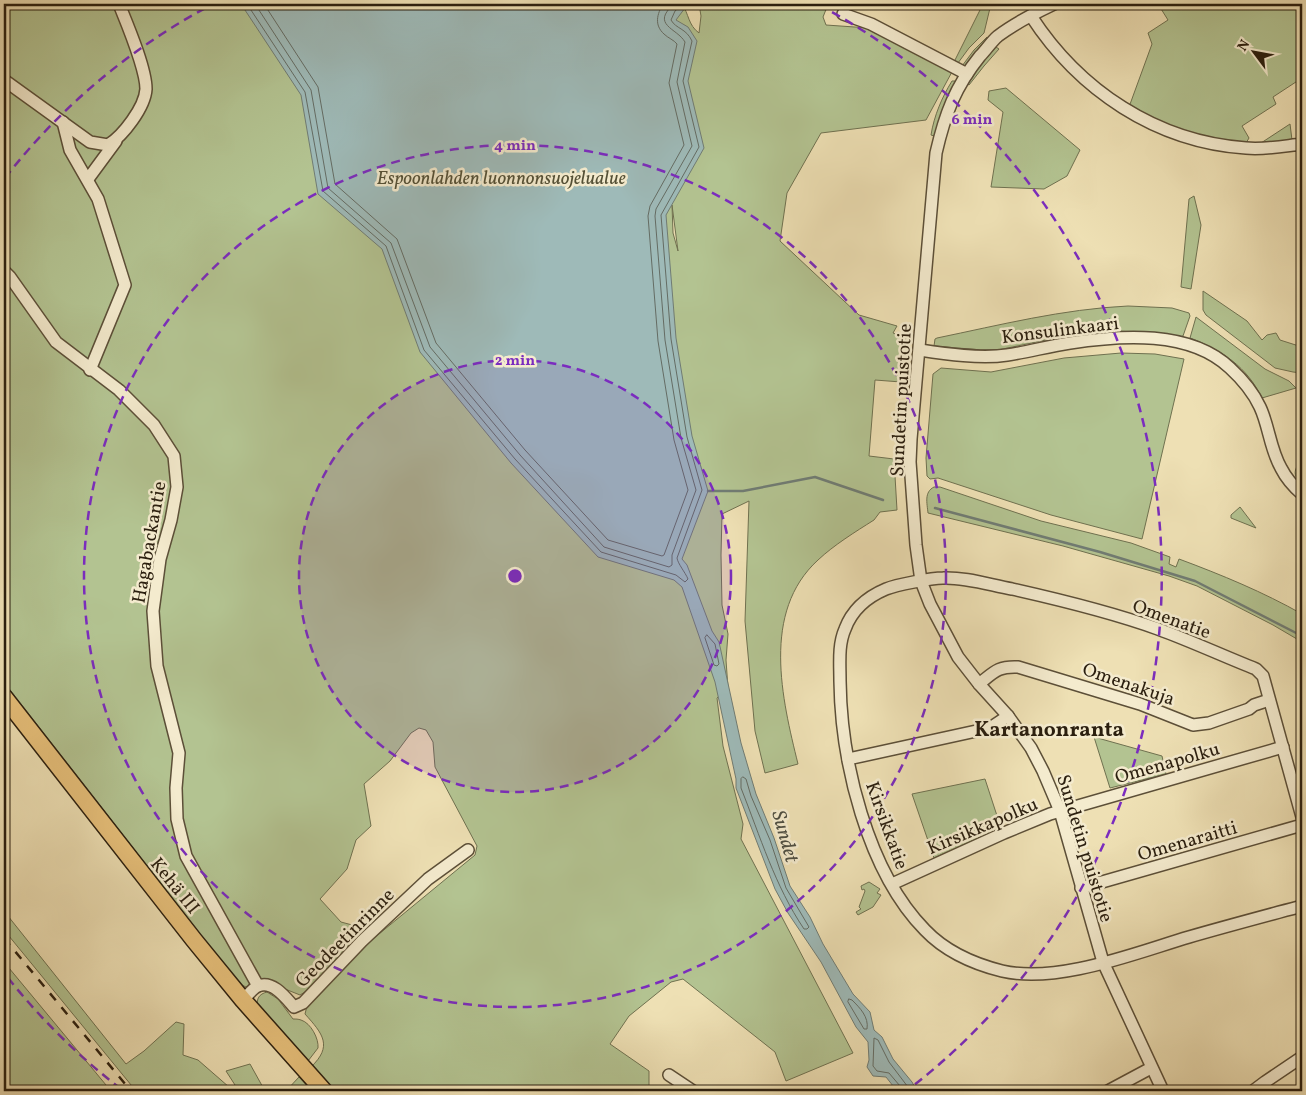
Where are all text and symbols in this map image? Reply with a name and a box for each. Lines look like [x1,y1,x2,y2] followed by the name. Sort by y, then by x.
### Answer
[1228,28,1278,78] north arrow
[1233,37,1255,55] text: N
[952,110,993,131] text: 6 min
[494,136,536,157] text: 4 min
[376,166,626,192] park label: Espoonlahden luonnonsuojelualue
[1000,311,1121,351] street label: Konsulinkaari
[885,323,919,477] street label: Sundetin puistotie
[495,351,535,372] text: 2 min
[126,479,173,605] street label: Hagabackantie
[506,567,524,585] centre of rings
[1129,594,1214,646] street label: Omenatie
[1079,657,1178,713] street label: Omenakuja
[974,716,1124,745] district label: Kartanonranta
[1112,737,1223,791] street label: Omenapolku
[1049,772,1119,926] street label: Sundetin puistotie
[858,778,914,873] street label: Kirsikkatie
[923,792,1042,862] street label: Kirsikkapolku
[763,807,805,866] water label: Sundet
[1135,815,1241,869] street label: Omenaraitti
[144,852,205,920] street label: Kehä III
[290,883,401,994] street label: Geodeetinrinne

